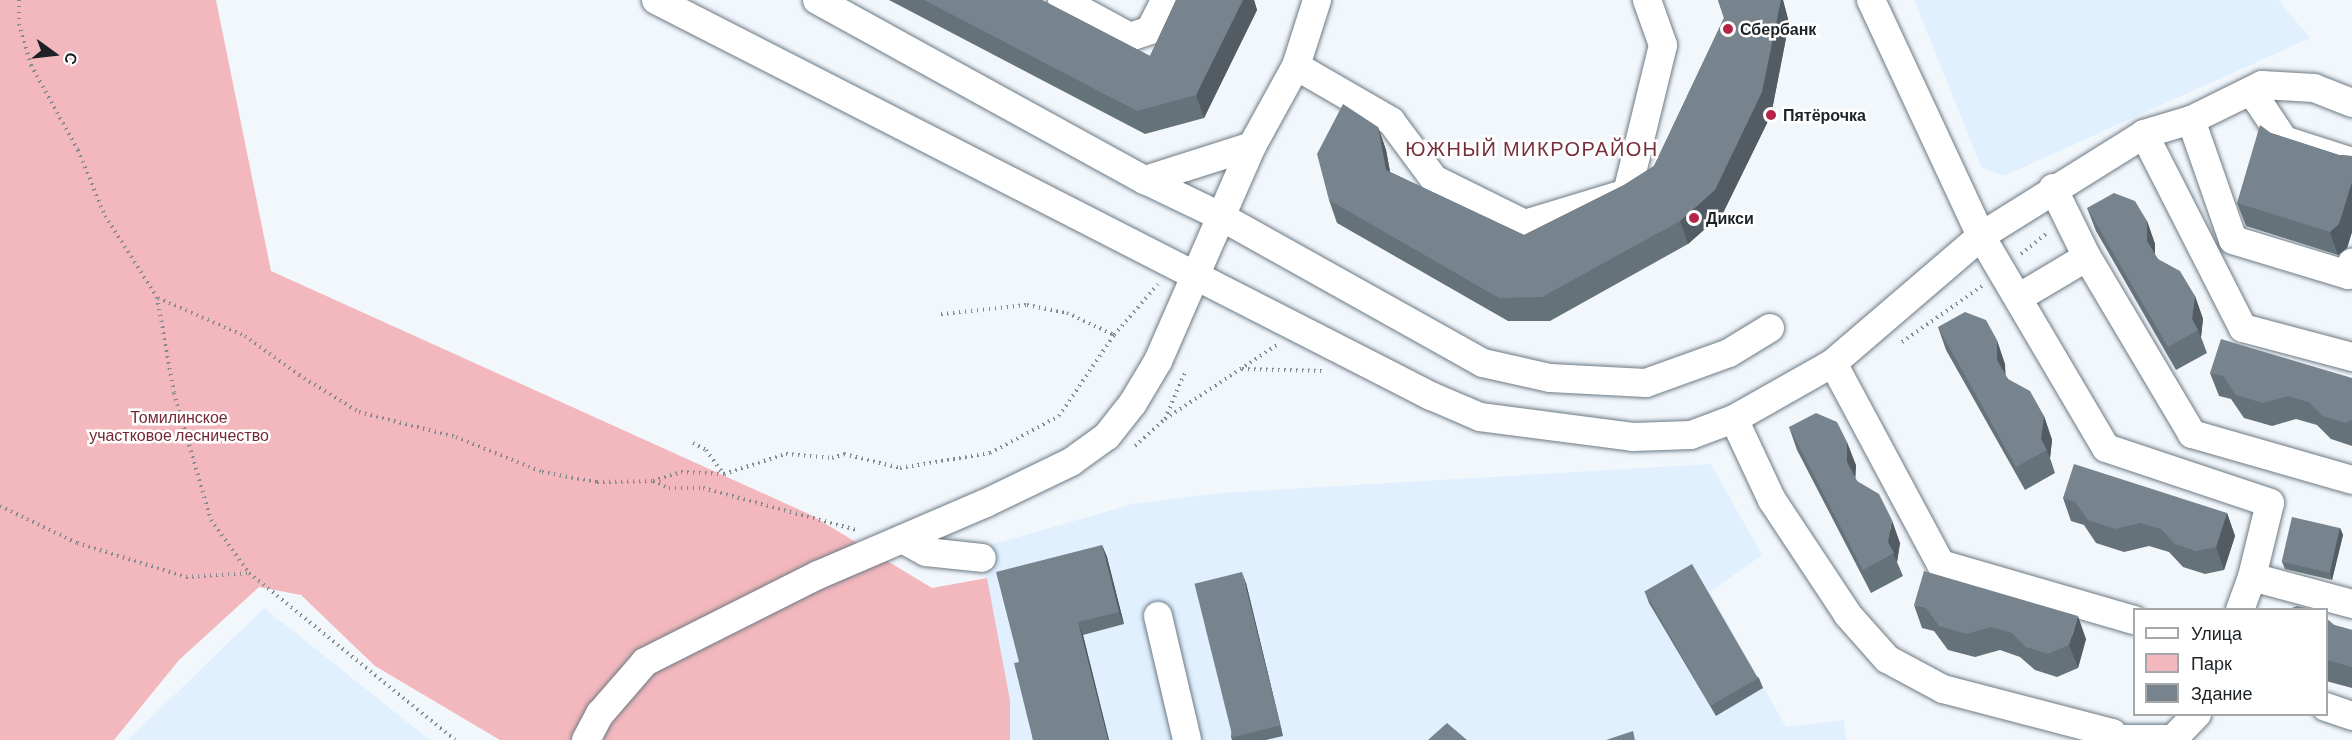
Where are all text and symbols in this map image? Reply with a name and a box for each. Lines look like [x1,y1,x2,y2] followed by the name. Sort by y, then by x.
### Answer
[1740,19,1816,39] place label: Сбербанк
[1721,22,1735,36] marker: Сбербанк
[24,24,84,84] north arrow
[61,51,83,67] text: С
[1783,105,1866,125] place label: Пятёрочка
[1764,108,1778,122] marker: Пятёрочка
[1405,136,1659,160] district label: ЮЖНЫЙ МИКРОРАЙОН
[1706,208,1754,228] place label: Дикси
[1687,211,1701,225] marker: Дикси
[89,407,269,445] park label: Томилинское участковое лесничество
[2133,608,2328,716] legend
[2191,622,2242,644] text: Улица
[2191,652,2232,674] text: Парк
[2191,682,2252,704] text: Здание

